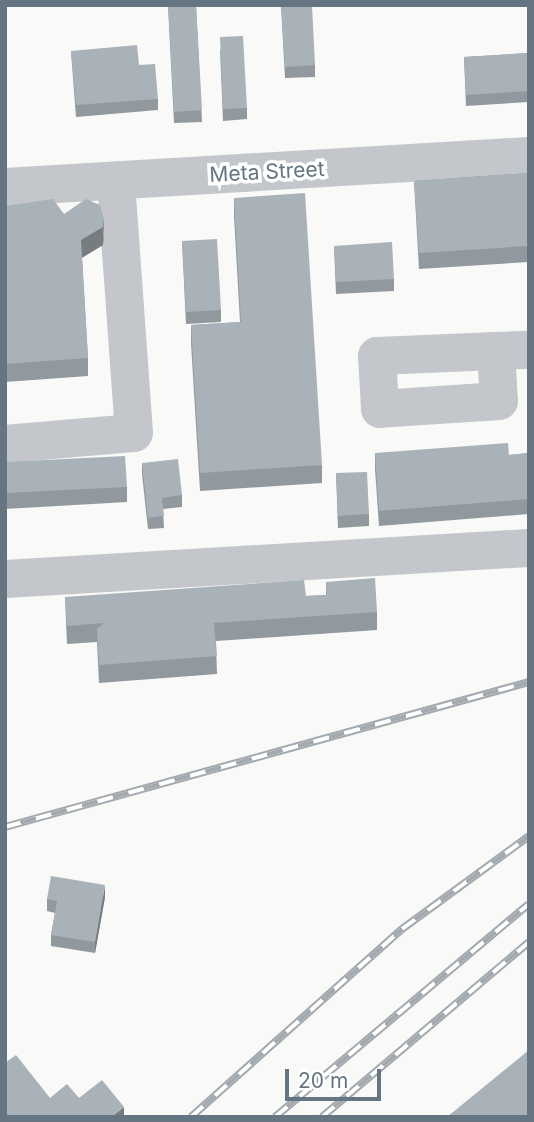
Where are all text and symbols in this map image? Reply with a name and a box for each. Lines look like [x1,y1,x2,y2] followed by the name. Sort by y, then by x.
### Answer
[209,156,325,188] street label: Meta Street
[289,1056,385,1100] scale bar
[298,1068,348,1093] text: 20 m

